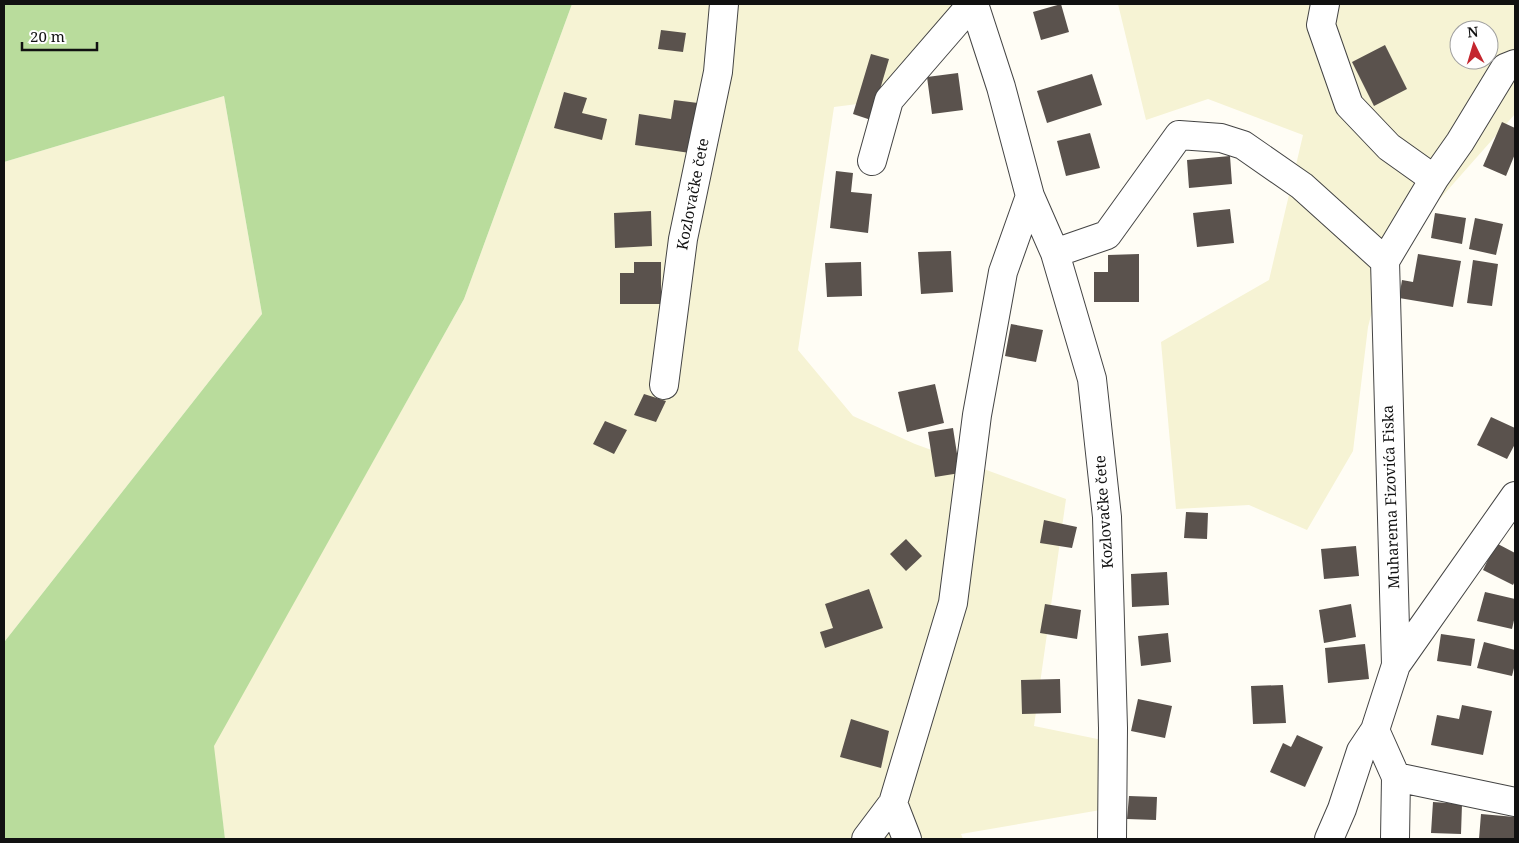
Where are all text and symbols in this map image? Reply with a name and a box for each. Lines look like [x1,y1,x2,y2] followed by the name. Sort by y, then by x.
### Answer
[22,20,98,52] scale bar
[1449,20,1499,70] north arrow
[1466,22,1479,41] text: N
[30,26,65,46] text: 20 m
[671,136,713,251] street label: Kozlovačke čete
[1377,405,1403,589] street label: Muharema Fizovića Fiska
[1089,455,1117,569] street label: Kozlovačke čete

